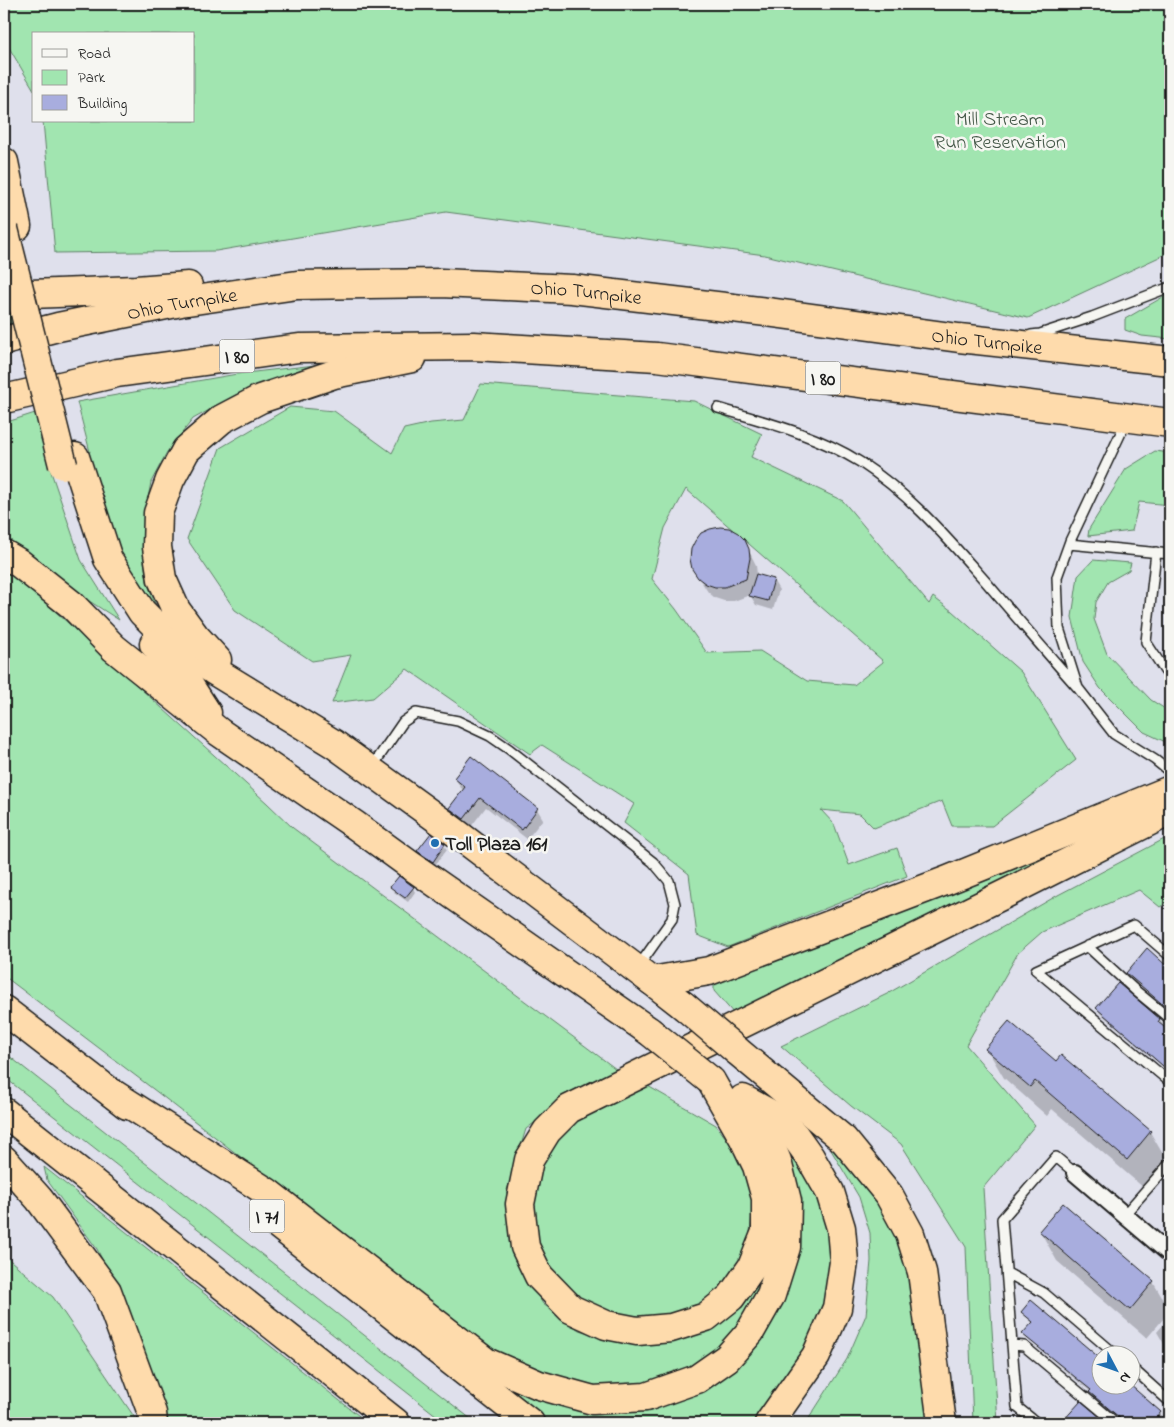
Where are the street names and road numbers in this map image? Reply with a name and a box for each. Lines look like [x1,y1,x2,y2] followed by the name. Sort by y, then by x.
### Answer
[530,275,643,314] street label: Ohio Turnpike
[125,282,239,330] street label: Ohio Turnpike
[929,322,1044,364] street label: Ohio Turnpike
[220,340,254,372] road number: I 80
[806,362,840,394] road number: I 80
[250,1200,284,1232] road number: I 71

